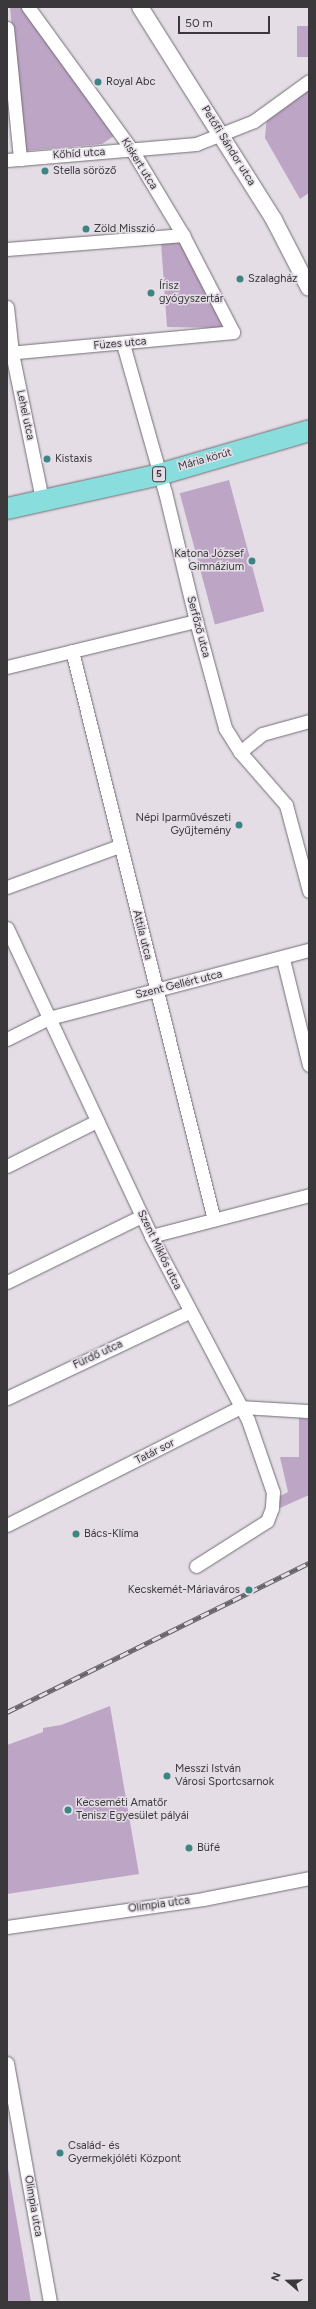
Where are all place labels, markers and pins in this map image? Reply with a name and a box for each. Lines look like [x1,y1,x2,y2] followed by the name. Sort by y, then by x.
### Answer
[106,75,155,89] place label: Royal Abc
[93,77,103,87] marker: Royal Abc
[53,164,116,178] place label: Stella söröző
[40,166,50,176] marker: Stella söröző
[94,222,155,236] place label: Zöld Misszió
[81,224,91,234] marker: Zöld Misszió
[248,272,297,286] place label: Szalagház
[235,274,245,284] marker: Szalagház
[159,280,223,306] place label: Írisz gyógyszertár
[146,288,156,298] marker: Írisz gyógyszertár
[55,452,92,466] place label: Kistaxis
[42,454,52,464] marker: Kistaxis
[174,548,244,574] place label: Katona József Gimnázium
[247,556,257,566] marker: Katona József Gimnázium
[136,812,231,838] place label: Népi Iparművészeti Gyűjtemény
[234,820,244,830] marker: Népi Iparművészeti Gyűjtemény
[84,1527,139,1541] place label: Bács-Klíma
[71,1529,81,1539] marker: Bács-Klíma
[128,1583,240,1597] place label: Kecskemét-Máriaváros
[243,1584,255,1596] marker: Kecskemét-Máriaváros
[175,1763,274,1789] place label: Messzi István Városi Sportcsarnok
[162,1771,172,1781] marker: Messzi István Városi Sportcsarnok
[76,1797,189,1823] place label: Kecseméti Amatőr Tenisz Egyesület pályái
[63,1805,73,1815] marker: Kecseméti Amatőr Tenisz Egyesület pályái
[197,1841,220,1855] place label: Büfé
[184,1843,194,1853] marker: Büfé
[68,2140,181,2166] place label: Család- és Gyermekjóléti Központ
[55,2148,65,2158] marker: Család- és Gyermekjóléti Központ

